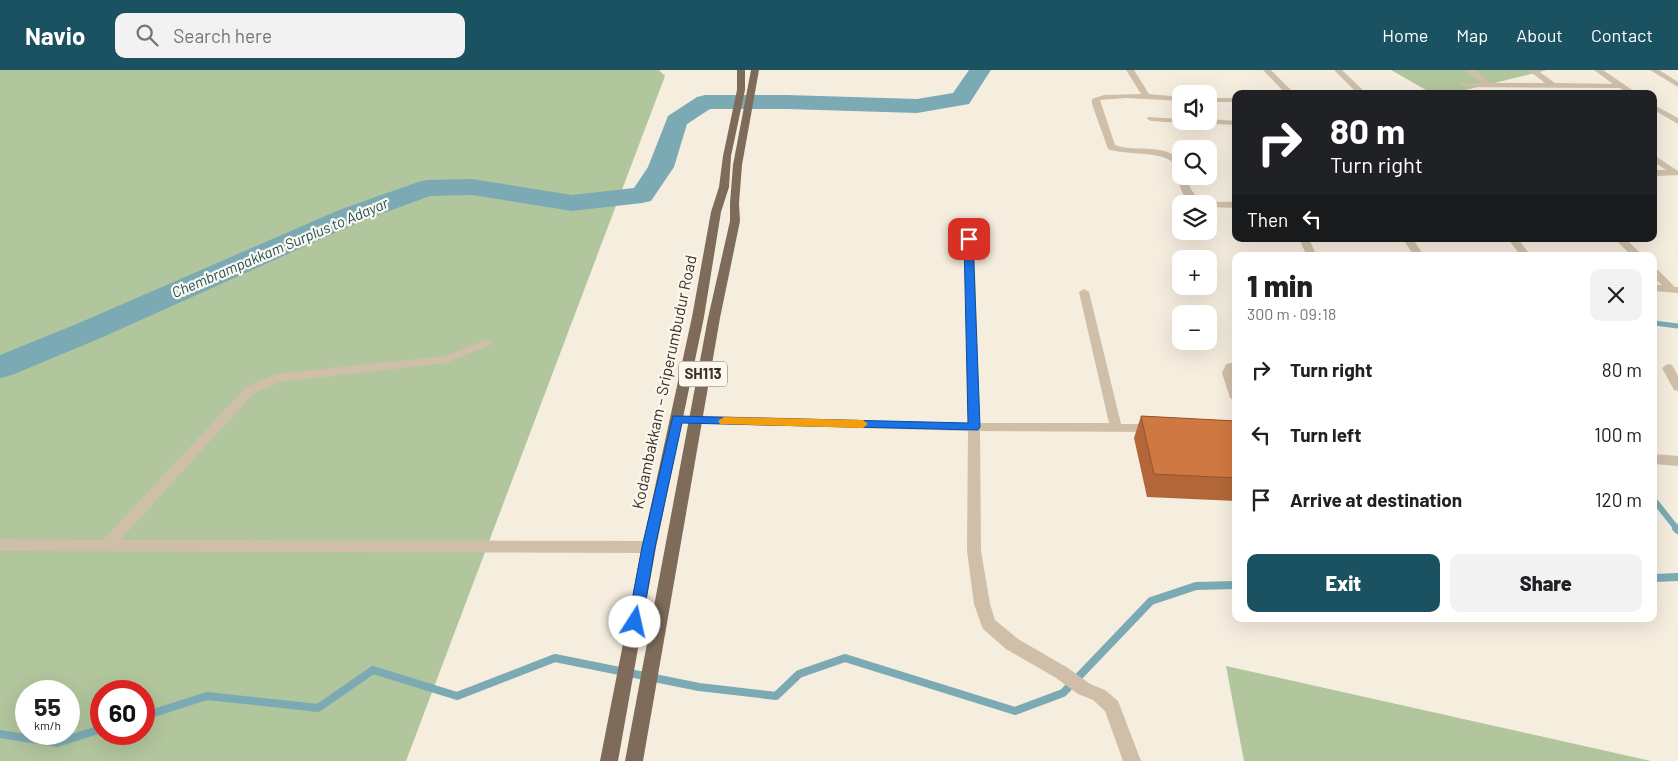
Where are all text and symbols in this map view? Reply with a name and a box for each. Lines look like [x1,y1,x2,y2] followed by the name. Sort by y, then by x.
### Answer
[115,13,465,58] search box
[25,21,85,50] text: Navio
[133,21,161,49] icon: search
[173,24,272,47] text: Search here
[1382,24,1428,46] text: Home
[1456,24,1488,46] text: Map
[1516,24,1563,46] text: About
[1591,24,1653,46] text: Contact
[1172,85,1217,350] map controls
[1172,85,1217,130] button: sound
[1330,109,1405,151] text: 80 m
[1247,110,1312,175] icon: right
[1172,140,1217,185] button: search
[1330,151,1423,177] text: Turn right
[169,193,391,301] water label: Chembrampakkam Surplus to Adayar
[1172,195,1217,240] button: layers
[1298,205,1326,233] icon: left
[1247,208,1288,231] text: Then
[948,218,990,260] pin
[955,225,983,253] icon: arrive
[1172,250,1217,295] button: +
[627,253,700,511] street label: Kodambakkam – Sriperumbudur Road
[1247,267,1313,303] text: 1 min
[1590,269,1642,321] button: close
[1247,304,1336,323] text: 300 m · 09:18
[1172,305,1217,350] button: −
[1247,356,1275,384] icon: right
[1290,358,1372,381] text: Turn right
[1602,358,1642,381] text: 80 m
[679,362,727,386] road number: SH113
[1247,421,1275,449] icon: left
[1290,423,1361,446] text: Turn left
[1594,423,1642,446] text: 100 m
[1247,486,1275,514] icon: arrive
[1290,488,1462,511] text: Arrive at destination
[1595,488,1642,511] text: 120 m
[1247,554,1440,612] button: Exit
[1450,554,1642,612] button: Share
[608,595,660,647] position arrow
[90,680,155,745] speed limit sign: 60
[34,691,61,721] text: 55
[34,718,61,732] text: km/h

